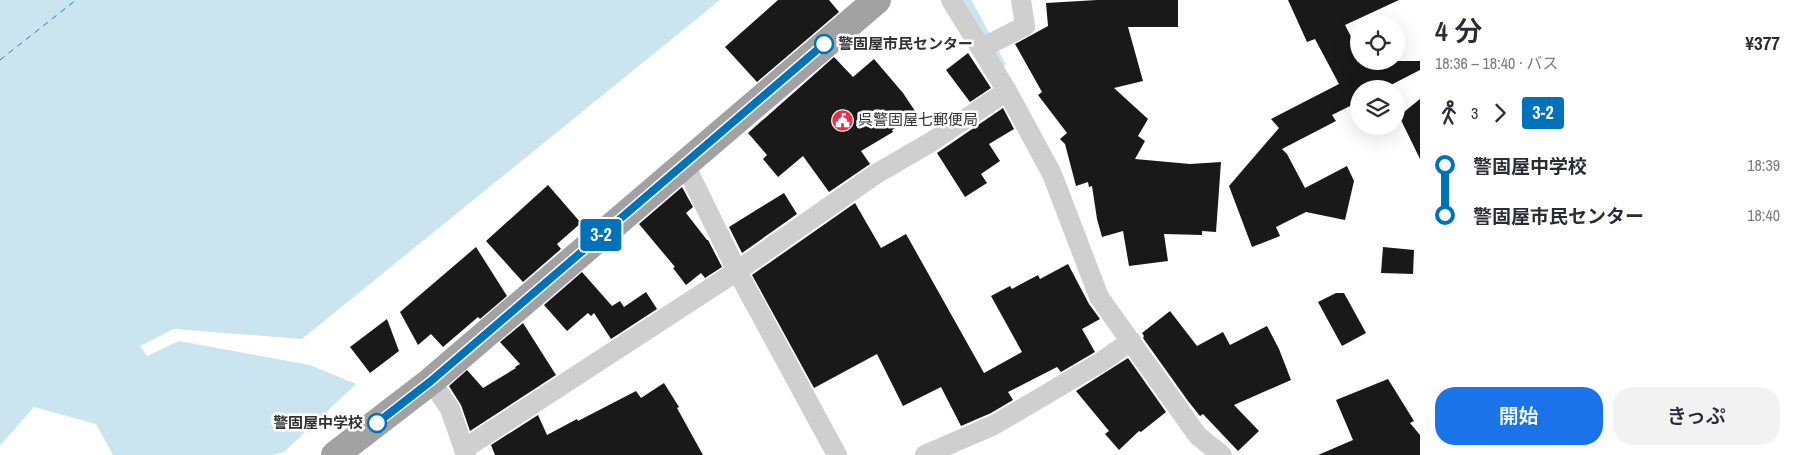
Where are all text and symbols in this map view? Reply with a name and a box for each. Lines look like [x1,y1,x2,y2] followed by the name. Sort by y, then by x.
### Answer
[1435,12,1482,50] text: 4 分
[1350,15,1405,135] map controls
[1350,15,1405,70] button: locate
[1745,30,1780,56] text: ¥377
[838,33,973,54] place label: 警固屋市民センター
[814,34,834,54] marker: 警固屋市民センター
[1435,52,1558,74] text: 18:36 – 18:40 · バス
[1350,80,1405,135] button: layers
[1435,99,1463,127] icon: walk
[1486,99,1514,127] icon: forward
[1532,100,1554,125] text: 3-2
[1471,102,1478,124] text: 3
[830,108,854,132] public building icon: 呉警固屋七郵便局
[858,109,978,130] place label: 呉警固屋七郵便局
[1473,153,1587,179] text: 警固屋中学校
[1747,154,1780,176] text: 18:39
[1473,203,1644,229] text: 警固屋市民センター
[1747,204,1780,226] text: 18:40
[572,219,630,251] line badge: 3-2
[590,222,612,247] text: 3-2
[1435,387,1603,445] button: 開始
[1613,387,1780,445] button: きっぷ
[273,412,363,433] place label: 警固屋中学校
[367,413,387,433] marker: 警固屋中学校

